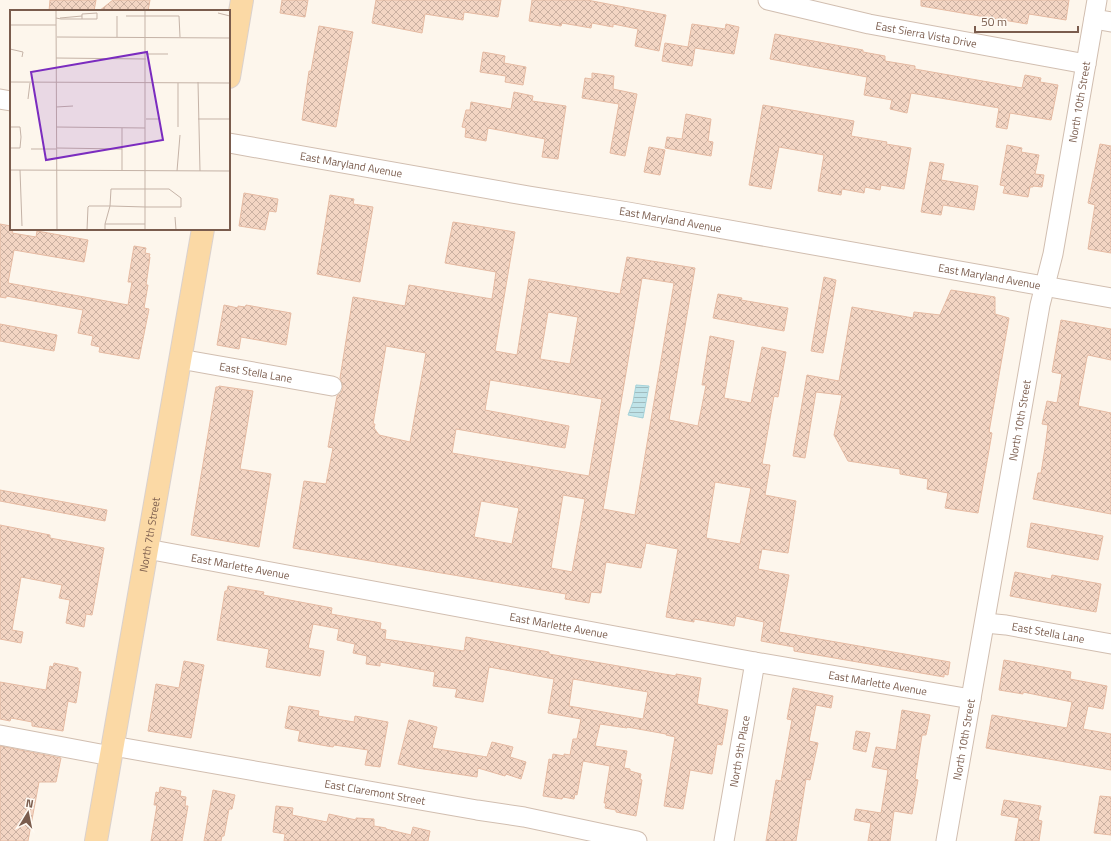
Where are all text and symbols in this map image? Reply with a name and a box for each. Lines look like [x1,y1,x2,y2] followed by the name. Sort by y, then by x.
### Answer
[975,8,1078,34] scale bar
[10,10,230,230] inset map
[981,12,1007,31] text: 50 m
[874,17,978,52] street label: East Sierra Vista Drive
[1064,60,1094,144] street label: North 10th Street
[299,148,404,182] street label: East Maryland Avenue
[618,203,723,237] street label: East Maryland Avenue
[937,259,1042,293] street label: East Maryland Avenue
[218,358,294,387] street label: East Stella Lane
[1005,378,1035,462] street label: North 10th Street
[135,496,164,573] street label: North 7th Street
[190,549,291,583] street label: East Marlette Avenue
[508,609,610,643] street label: East Marlette Avenue
[1011,618,1086,647] street label: East Stella Lane
[827,667,929,699] street label: East Marlette Avenue
[949,698,979,781] street label: North 10th Street
[725,714,754,788] street label: North 9th Place
[323,775,427,809] street label: East Claremont Street
[8,793,48,833] north arrow
[25,795,35,812] text: N

